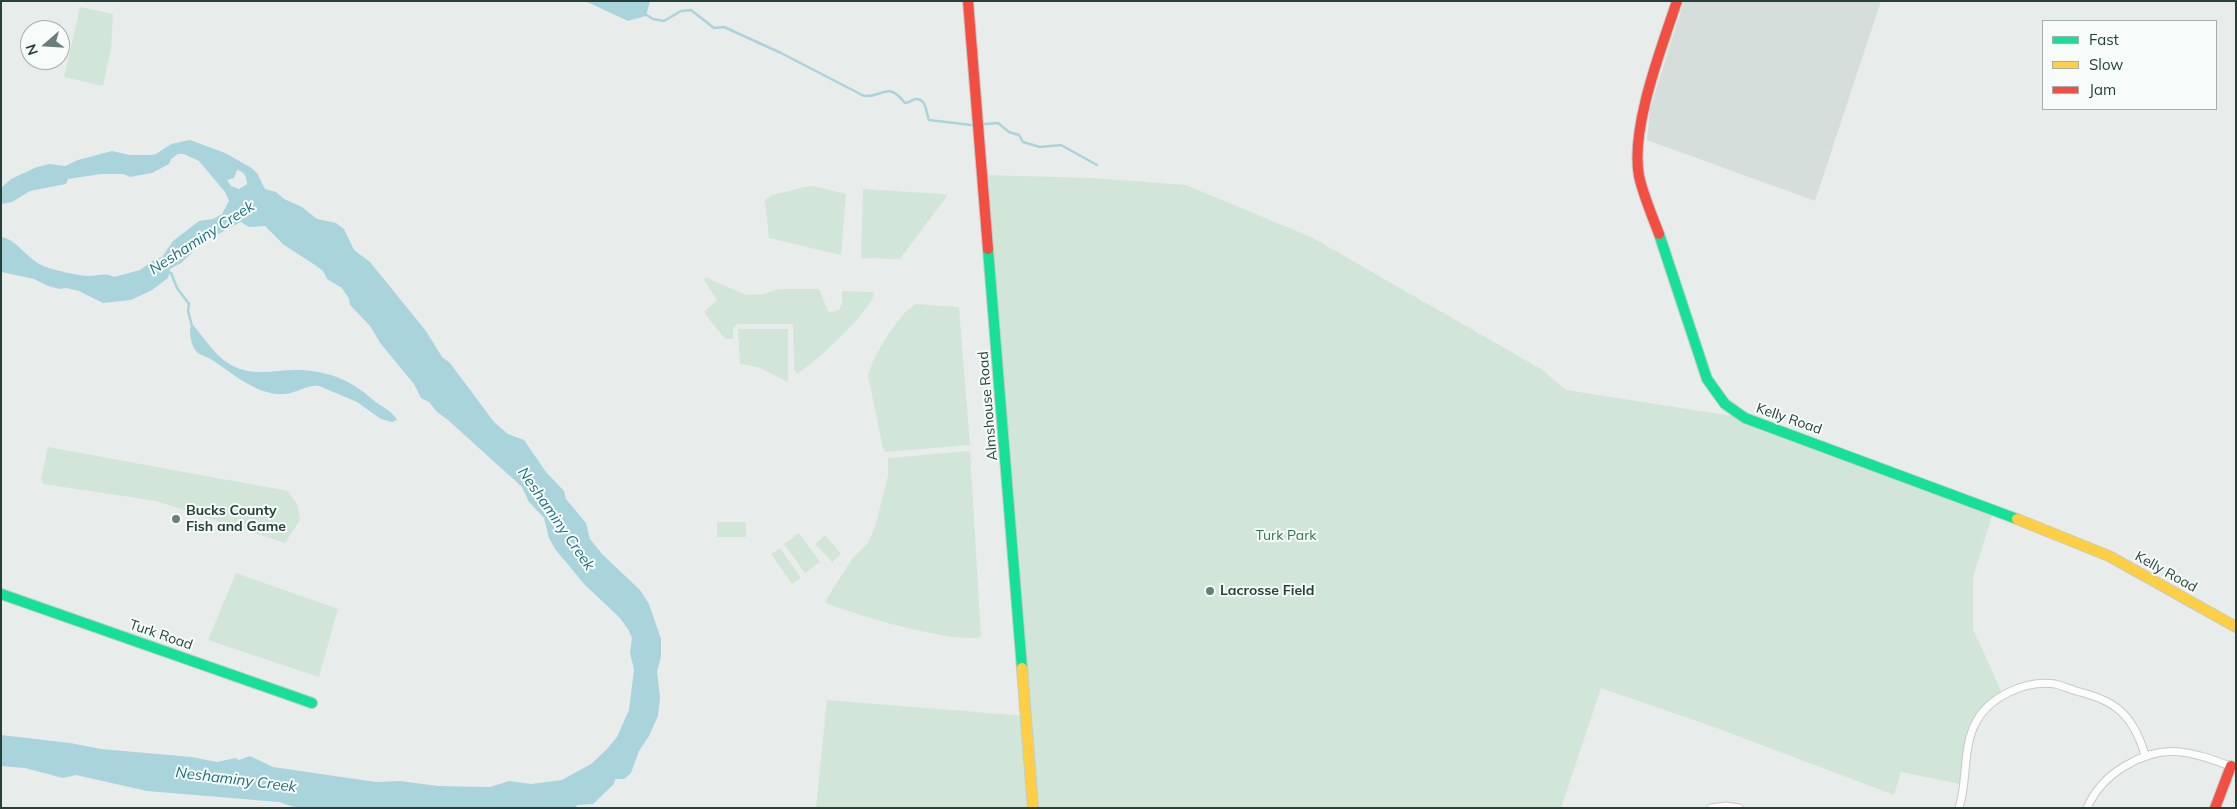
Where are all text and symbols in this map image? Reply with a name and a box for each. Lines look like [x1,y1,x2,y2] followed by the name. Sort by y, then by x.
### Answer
[20,20,70,70] north arrow
[2042,20,2217,110] legend
[2089,30,2119,49] text: Fast
[22,42,42,57] text: N
[2089,55,2123,74] text: Slow
[2089,80,2116,99] text: Jam
[146,197,258,279] water label: Neshaminy Creek
[975,351,1001,461] street label: Almshouse Road
[1754,400,1824,438] street label: Kelly Road
[514,464,598,574] water label: Neshaminy Creek
[186,503,286,536] place label: Bucks County Fish and Game
[170,513,182,525] marker: Bucks County Fish and Game
[1256,528,1316,544] park label: Turk Park
[2132,548,2200,596] street label: Kelly Road
[1220,583,1314,599] place label: Lacrosse Field
[1204,585,1216,597] marker: Lacrosse Field
[127,616,195,654] street label: Turk Road
[175,764,297,796] water label: Neshaminy Creek

